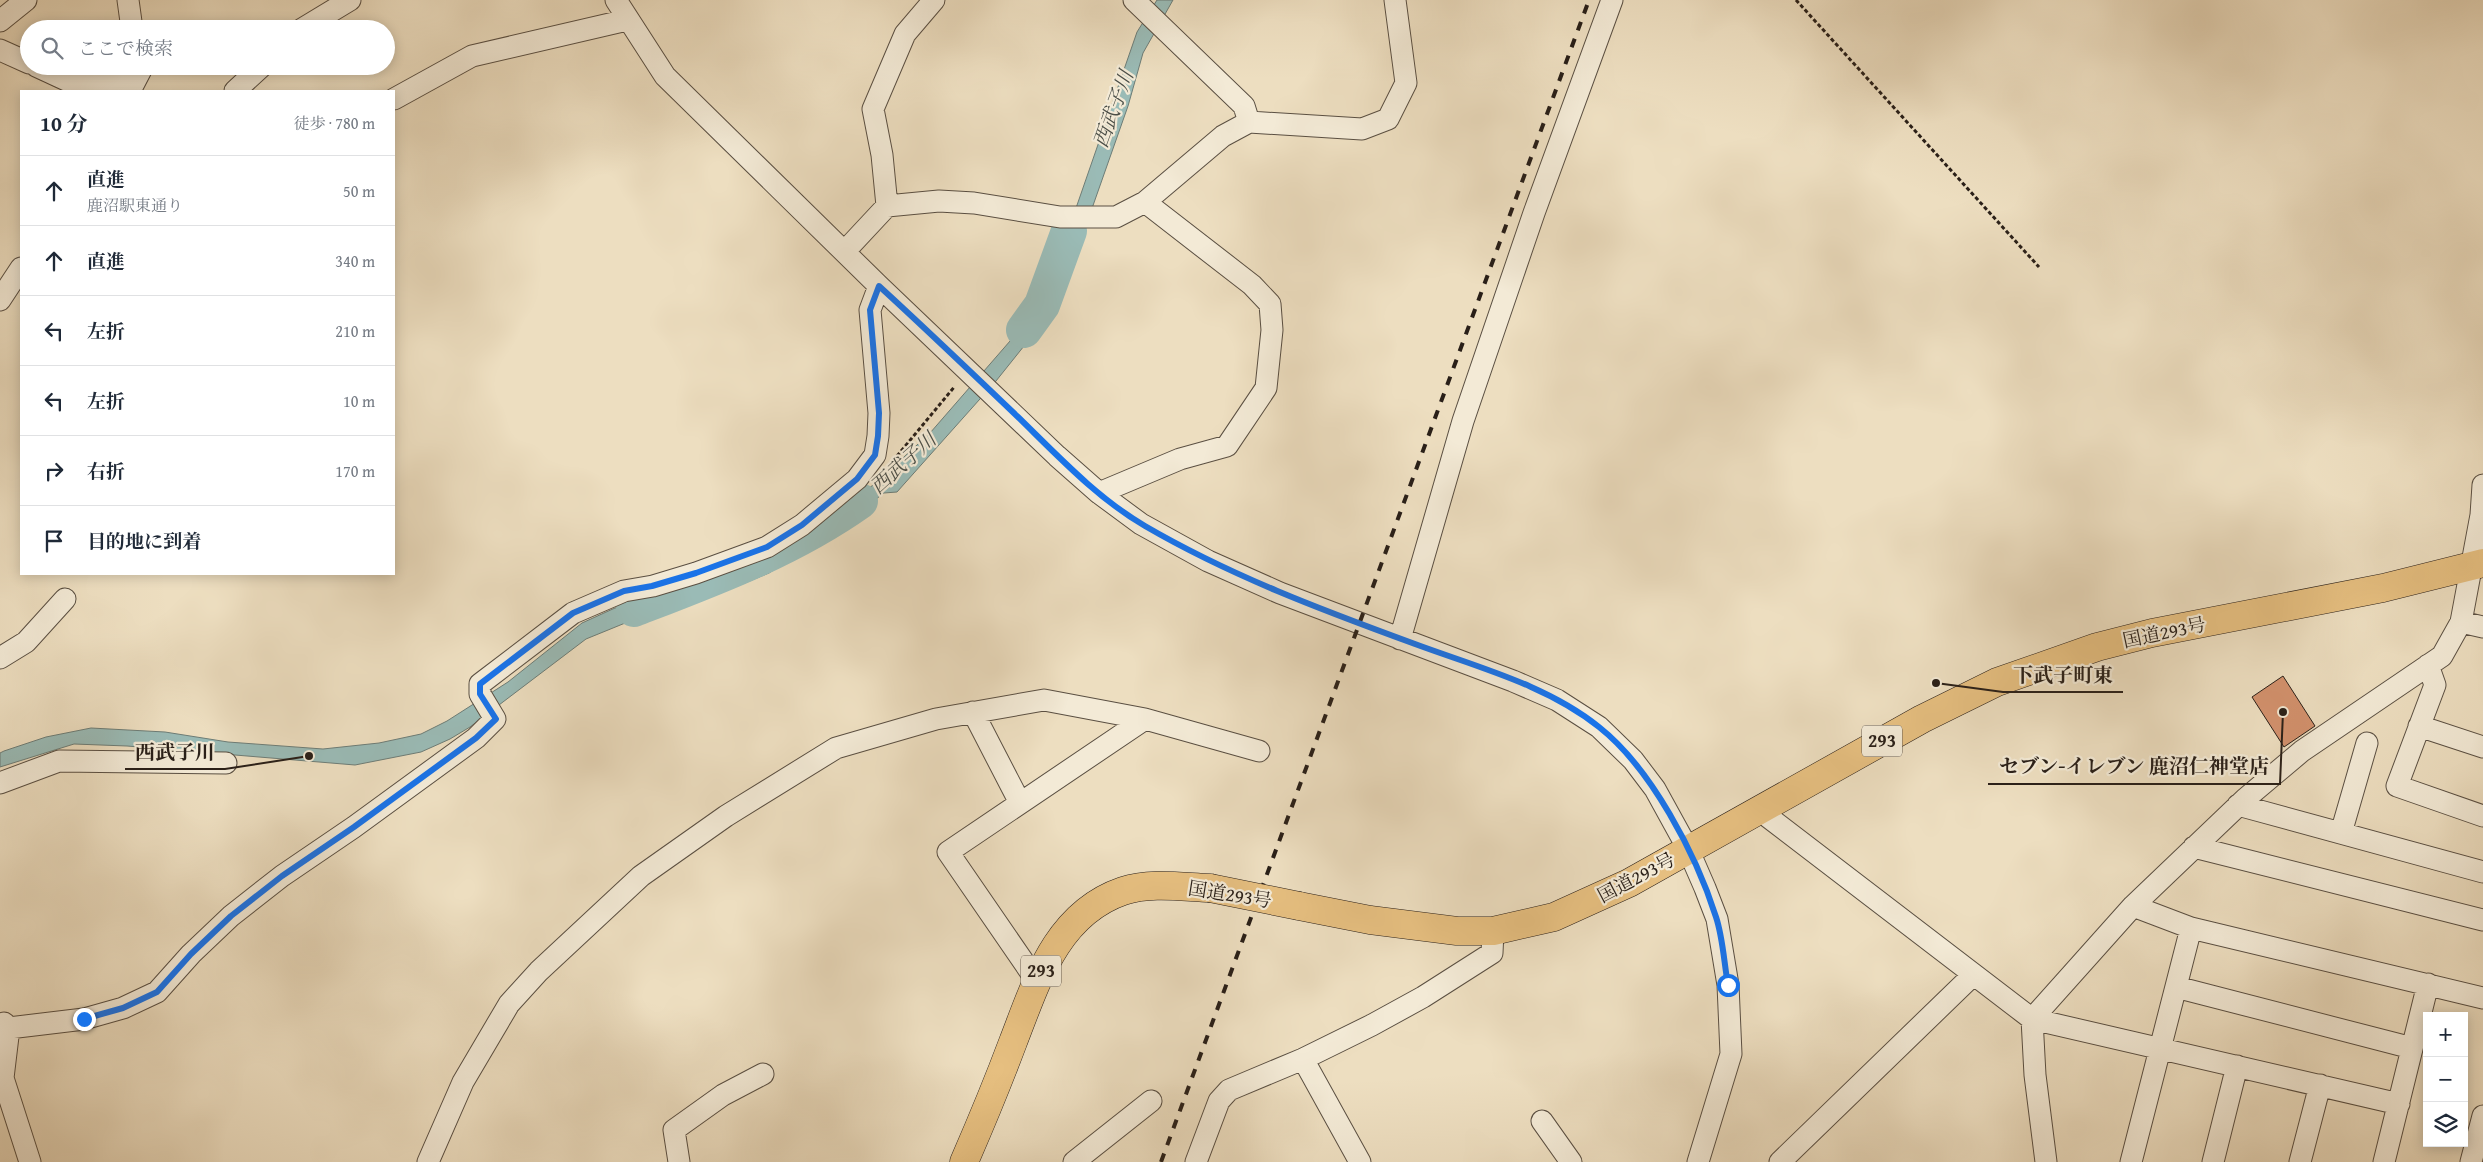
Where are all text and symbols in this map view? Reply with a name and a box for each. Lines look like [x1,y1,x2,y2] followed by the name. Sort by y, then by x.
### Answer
[20,20,395,75] search box
[38,34,66,62] icon: search
[78,34,173,62] text: ここで検索
[1085,64,1141,151] water label: 西武子川
[40,108,87,139] text: 10 分
[294,111,375,135] text: 徒歩 · 780 m
[87,165,125,193] text: 直進
[40,177,68,205] icon: ahead
[343,179,375,203] text: 50 m
[87,193,183,217] text: 鹿沼駅東通り
[40,247,68,275] icon: ahead
[87,247,125,275] text: 直進
[335,249,375,273] text: 340 m
[40,317,68,345] icon: left
[87,317,125,345] text: 左折
[335,319,375,343] text: 210 m
[40,387,68,415] icon: left
[87,387,125,415] text: 左折
[343,389,375,413] text: 10 m
[863,424,944,500] water label: 西武子川
[40,457,68,485] icon: right
[87,457,125,485] text: 右折
[335,459,375,483] text: 170 m
[40,527,68,555] icon: arrive
[87,527,201,555] text: 目的地に到着
[2120,610,2208,654] street label: 国道293号
[2003,657,2123,692] callout: 下武子町東
[2013,660,2113,689] text: 下武子町東
[1862,726,1902,756] road number: 293
[125,734,225,769] callout: 西武子川
[135,737,215,766] text: 西武子川
[1988,749,2280,784] callout: セブン-イレブン 鹿沼仁神堂店
[1999,751,2269,780] text: セブン-イレブン 鹿沼仁神堂店
[1592,845,1680,909] street label: 国道293号
[1186,874,1274,914] street label: 国道293号
[1021,956,1061,986] road number: 293
[1717,974,1740,997] route start
[73,1008,96,1031] route end
[2423,1012,2468,1147] map controls
[2423,1012,2468,1057] button: +
[2423,1057,2468,1102] button: −
[2423,1102,2468,1147] button: layers

